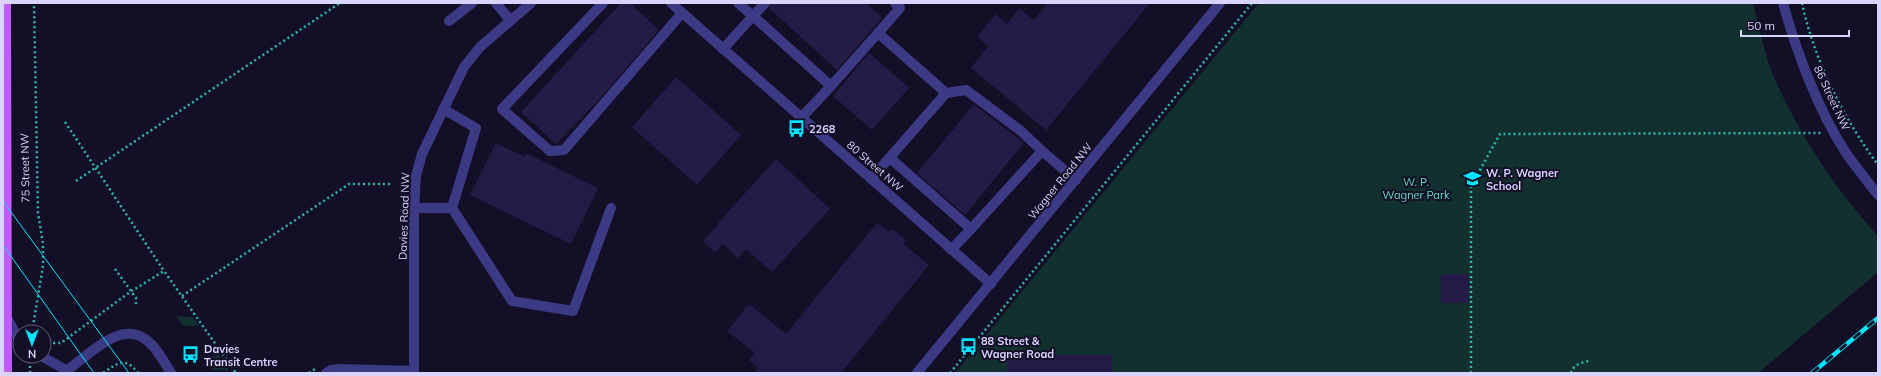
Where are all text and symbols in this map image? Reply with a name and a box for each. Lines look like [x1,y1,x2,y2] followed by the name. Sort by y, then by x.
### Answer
[1741,12,1849,38] scale bar
[1747,18,1775,33] text: 50 m
[1811,63,1853,133] street label: 86 Street NW
[786,119,806,139] bus stop icon: 2268
[809,122,836,136] place label: 2268
[17,133,33,203] street label: 75 Street NW
[844,138,906,194] street label: 80 Street NW
[1025,140,1095,222] street label: Wagner Road NW
[1486,166,1559,193] place label: W. P. Wagner School
[1463,169,1483,189] school or university icon: W. P. Wagner School
[395,172,413,260] street label: Davies Road NW
[1382,175,1450,202] park label: W. P. Wagner Park
[12,324,52,364] north arrow
[981,334,1054,361] place label: 88 Street & Wagner Road
[958,337,978,357] bus stop icon: 88 Street & Wagner Road
[204,342,277,369] place label: Davies Transit Centre
[181,345,201,365] bus stop icon: Davies Transit Centre
[28,347,36,361] text: N

